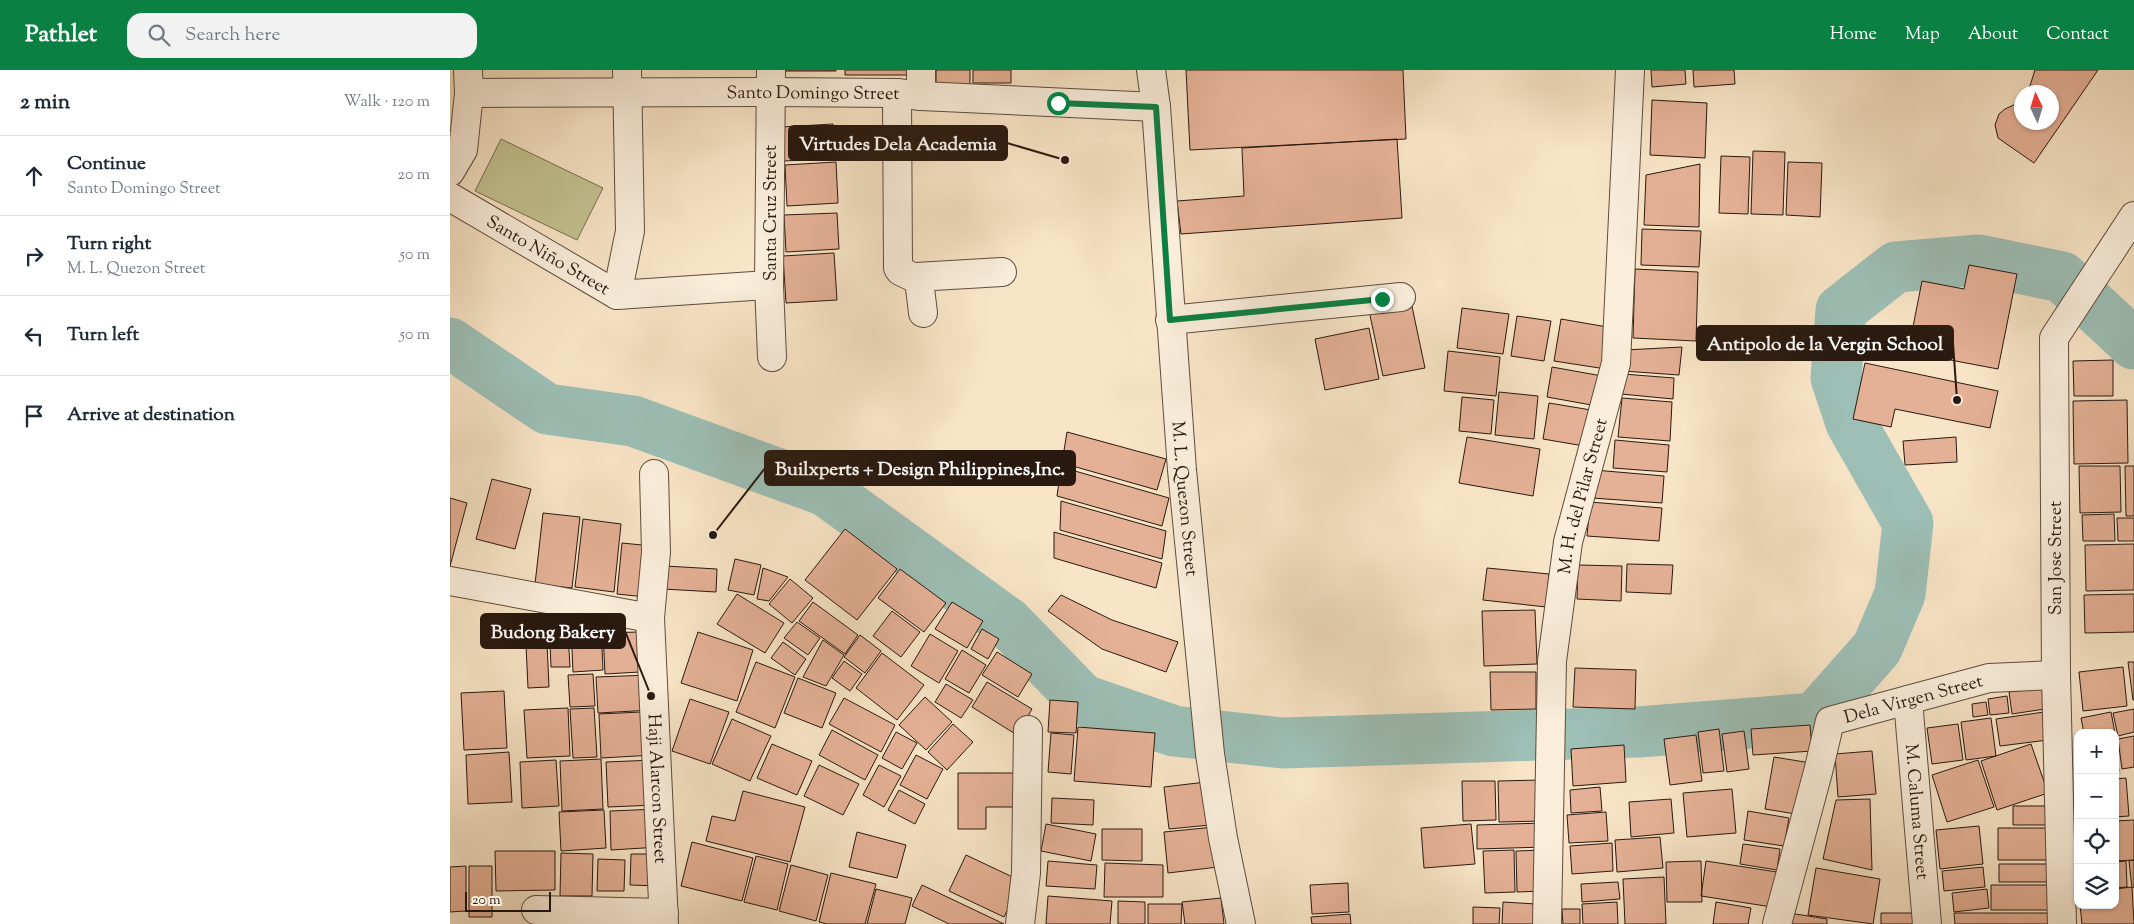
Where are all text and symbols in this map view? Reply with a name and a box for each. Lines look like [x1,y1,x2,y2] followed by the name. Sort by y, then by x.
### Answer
[127,13,477,58] search box
[25,18,97,52] text: Pathlet
[145,21,173,49] icon: search
[185,22,280,49] text: Search here
[1830,22,1877,48] text: Home
[1905,22,1940,48] text: Map
[1968,22,2018,48] text: About
[2046,22,2109,48] text: Contact
[727,81,900,108] street label: Santo Domingo Street
[2014,85,2059,130] north arrow
[20,88,70,118] text: 2 min
[344,91,430,114] text: Walk · 120 m
[1047,92,1070,115] route start
[789,126,1007,160] callout: Virtudes Dela Academia
[799,132,997,159] text: Virtudes Dela Academia
[759,145,785,281] street label: Santa Cruz Street
[67,151,146,178] text: Continue
[20,162,48,190] icon: ahead
[397,164,430,187] text: 20 m
[67,178,221,201] text: Santo Domingo Street
[481,210,614,303] street label: Santo Niño Street
[67,231,151,258] text: Turn right
[20,242,48,270] icon: right
[399,244,430,267] text: 50 m
[67,258,205,281] text: M. L. Quezon Street
[1371,288,1394,311] route end
[20,322,48,350] icon: left
[67,322,139,349] text: Turn left
[399,324,430,347] text: 50 m
[1697,326,1953,360] callout: Antipolo de la Vergin School
[1707,332,1944,359] text: Antipolo de la Vergin School
[20,402,48,430] icon: arrive
[67,402,235,429] text: Arrive at destination
[1553,416,1616,576] street label: M. H. del Pilar Street
[1164,420,1203,578] street label: M. L. Quezon Street
[765,451,1075,485] callout: Builxperts + Design Philippines,Inc.
[775,457,1065,484] text: Builxperts + Design Philippines,Inc.
[2044,501,2070,615] street label: San Jose Street
[481,614,625,648] callout: Budong Bakery
[491,620,616,647] text: Budong Bakery
[1841,669,1986,732] street label: Dela Virgen Street
[639,713,672,864] street label: Haji Alarcon Street
[2074,729,2119,909] map controls
[2074,729,2119,774] button: +
[1897,743,1934,881] street label: M. Caluma Street
[2074,774,2119,819] button: −
[2074,819,2119,864] button: locate
[2074,864,2119,909] button: layers
[465,889,551,912] scale bar
[472,891,501,911] text: 20 m

